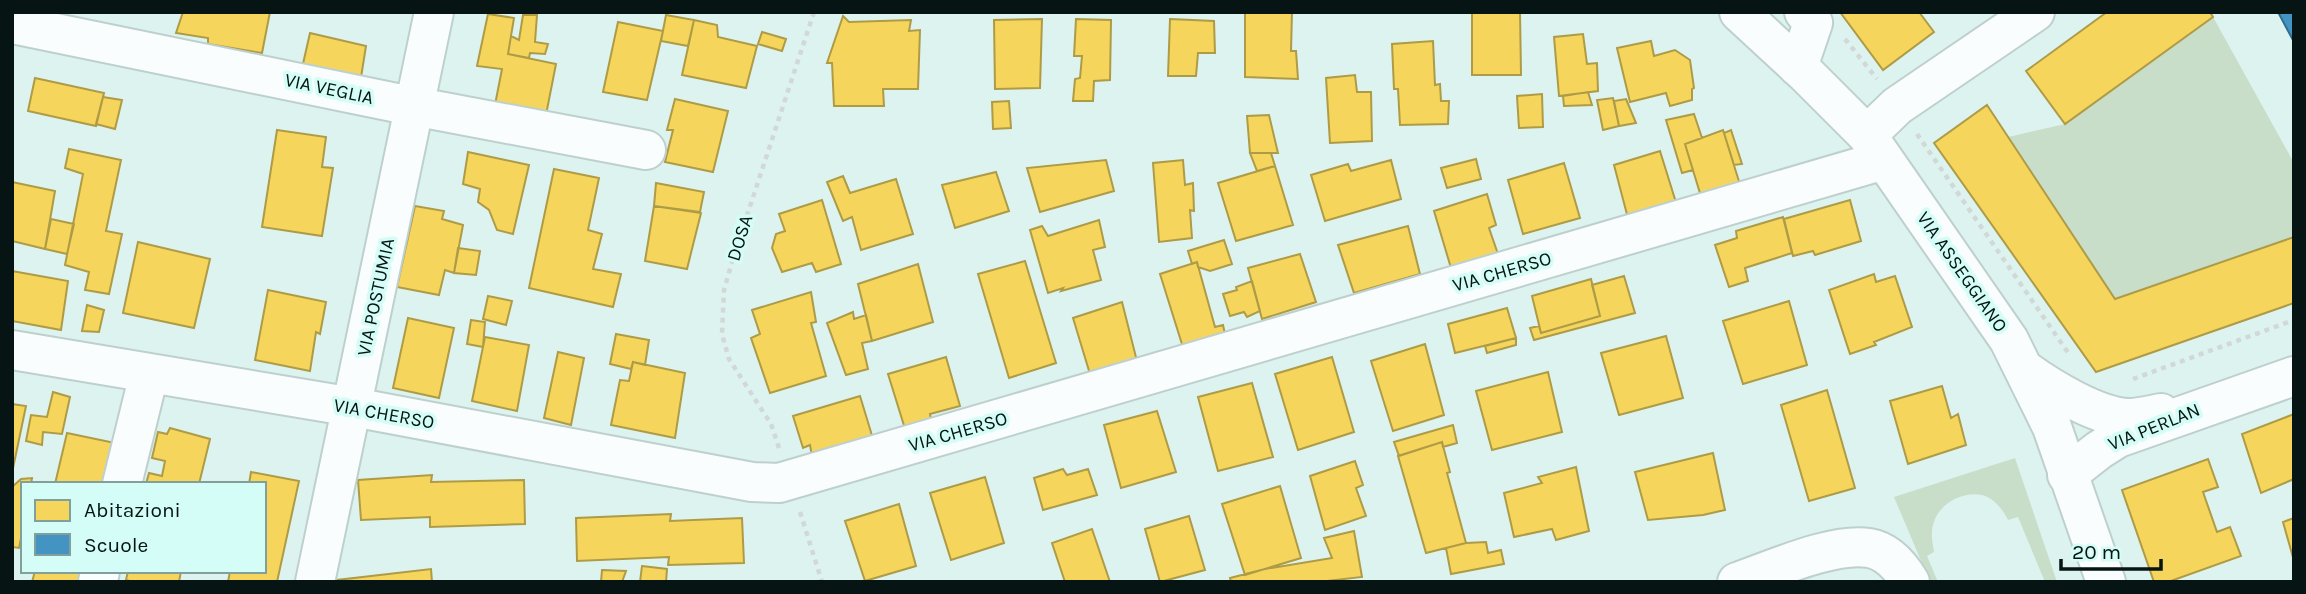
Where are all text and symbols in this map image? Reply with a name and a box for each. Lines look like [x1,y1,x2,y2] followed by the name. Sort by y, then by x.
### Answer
[283,69,375,109] street label: VIA VEGLIA
[1912,208,2012,336] street label: VIA ASSEGGIANO
[723,212,757,264] street label: DOSA
[353,236,399,358] street label: VIA POSTUMIA
[1450,247,1554,297] street label: VIA CHERSO
[332,394,436,434] street label: VIA CHERSO
[2105,399,2203,455] street label: VIA PERLAN
[906,407,1010,457] street label: VIA CHERSO
[21,482,266,573] legend
[84,498,181,522] text: Abitazioni
[2061,528,2161,572] scale bar
[84,533,148,557] text: Scuole
[2072,540,2121,564] text: 20 m

